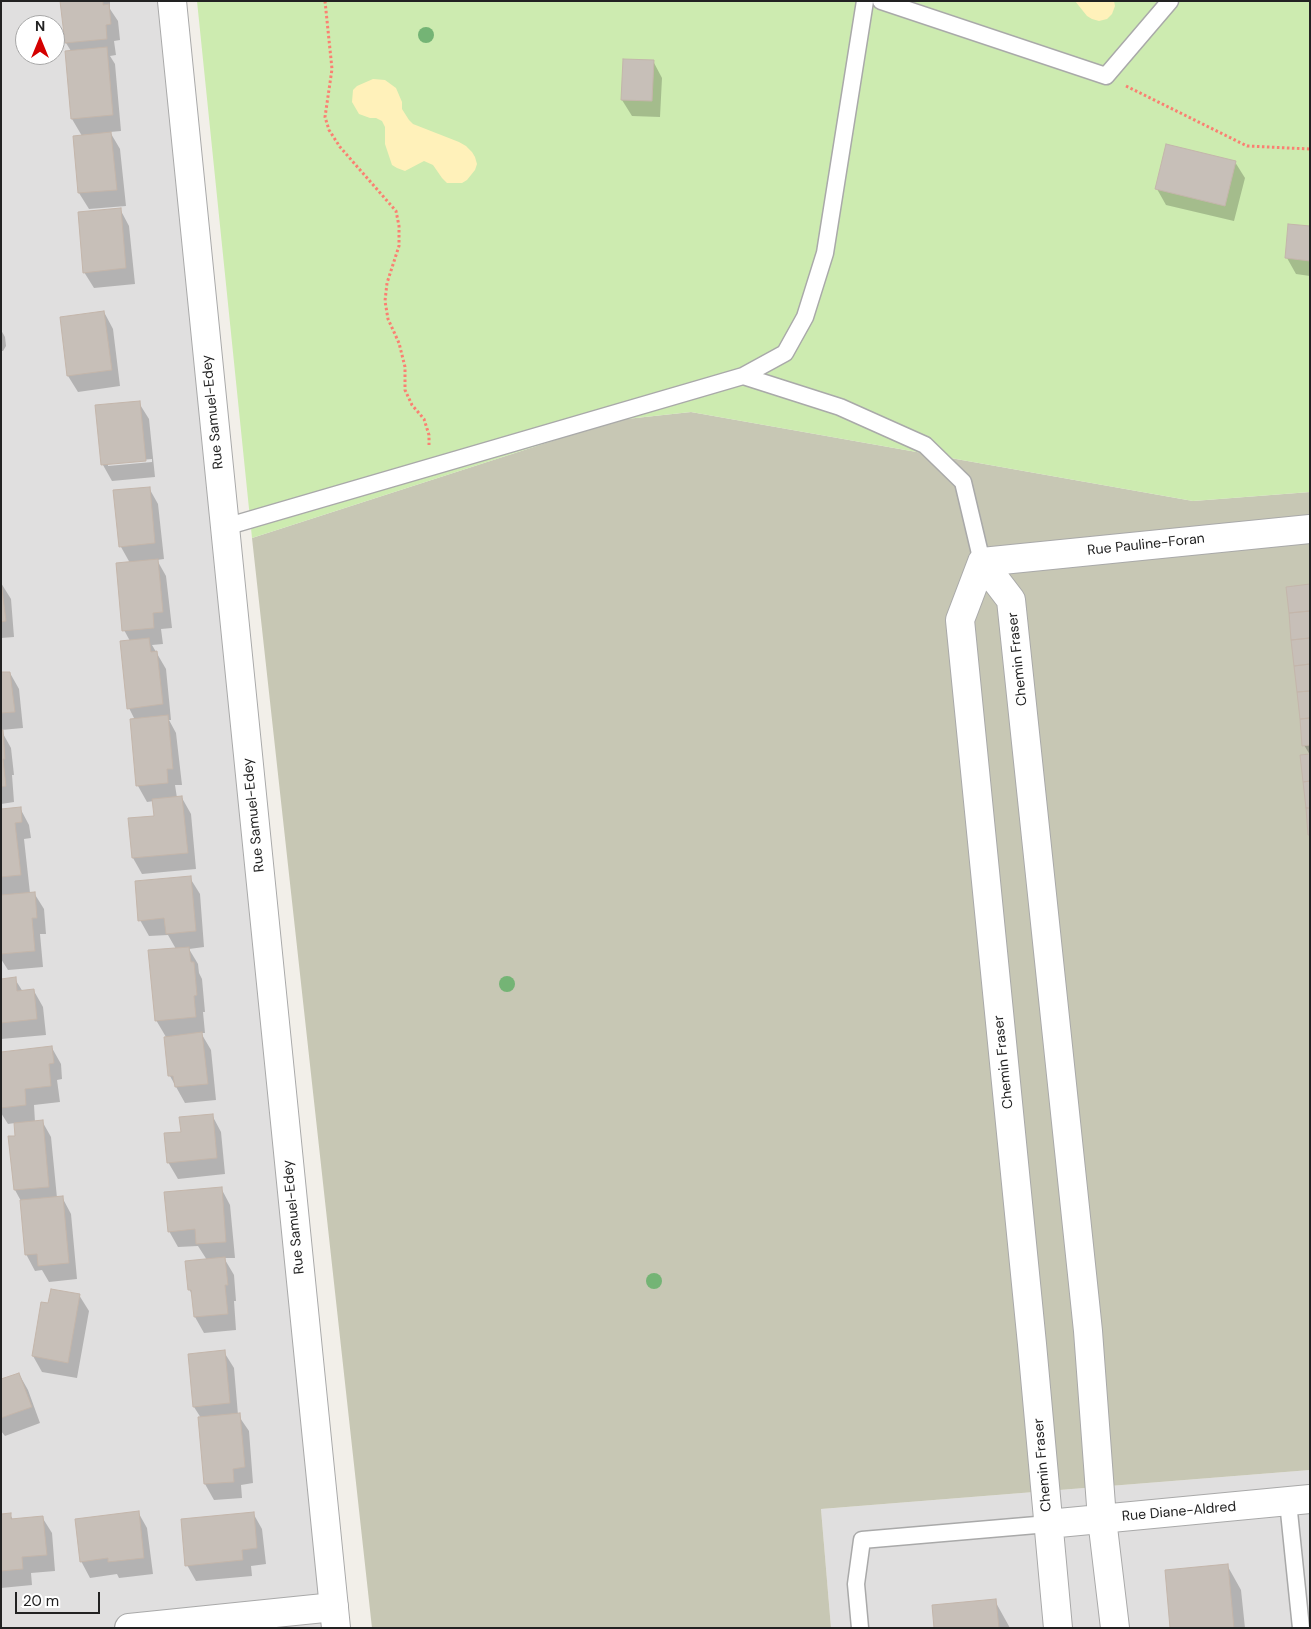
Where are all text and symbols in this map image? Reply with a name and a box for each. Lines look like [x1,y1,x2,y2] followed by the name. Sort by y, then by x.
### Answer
[15,15,65,65] north arrow
[35,17,45,35] text: N
[199,354,227,470] street label: Rue Samuel-Edey
[1087,530,1205,560] street label: Rue Pauline-Foran
[1005,611,1031,707] street label: Chemin Fraser
[240,757,268,873] street label: Rue Samuel-Edey
[991,1014,1017,1110] street label: Chemin Fraser
[280,1159,308,1275] street label: Rue Samuel-Edey
[1031,1417,1055,1513] street label: Chemin Fraser
[1121,1499,1237,1525] street label: Rue Diane-Aldred
[18,1582,102,1614] scale bar
[23,1591,59,1611] text: 20 m

